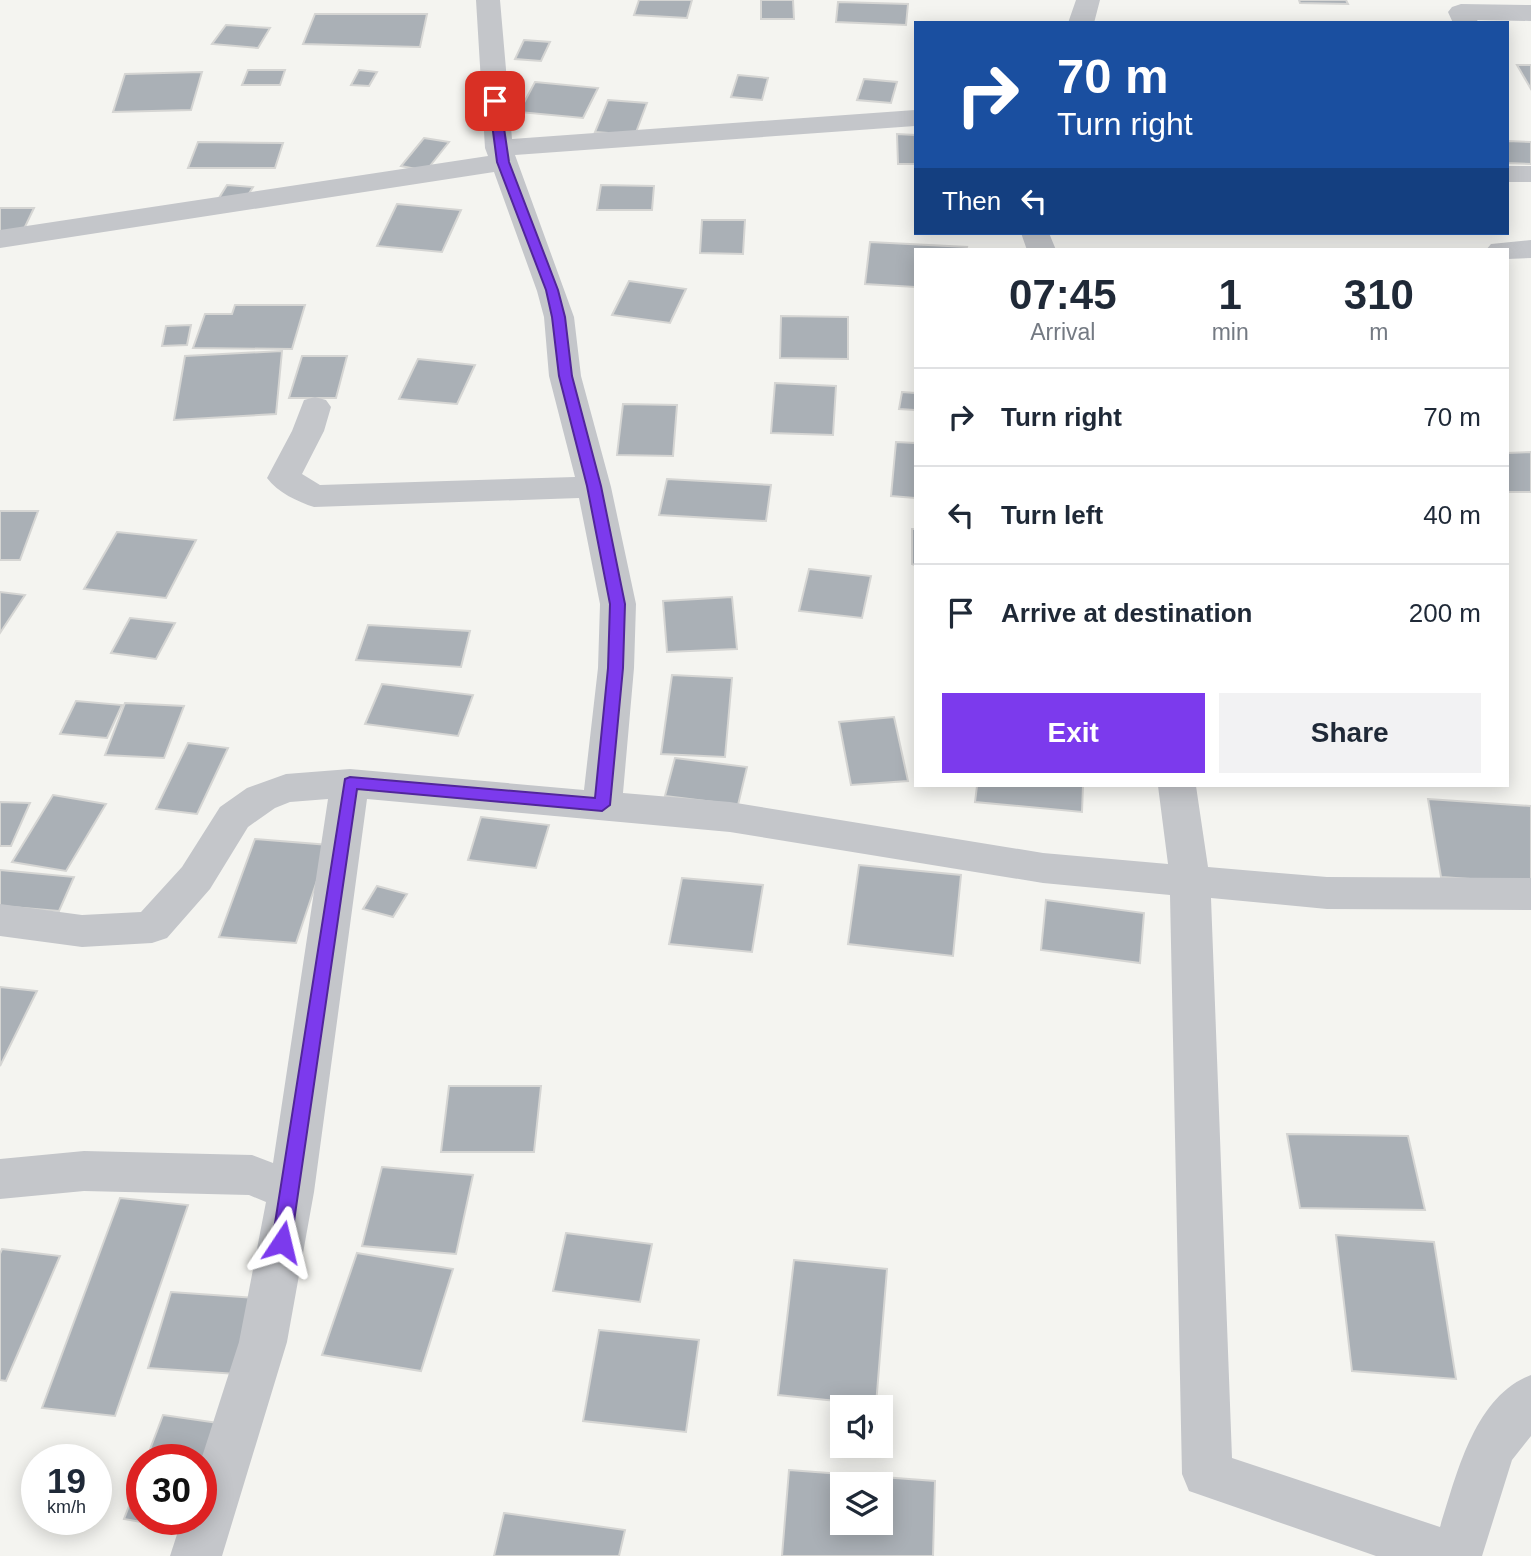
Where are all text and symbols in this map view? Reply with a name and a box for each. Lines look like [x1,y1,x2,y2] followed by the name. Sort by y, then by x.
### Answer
[942,49,1033,140] icon: right
[1057,49,1169,103] text: 70 m
[465,71,525,131] pin
[476,82,514,120] icon: arrive
[1057,106,1193,142] text: Turn right
[1015,182,1053,220] icon: left
[942,186,1001,216] text: Then
[1009,271,1117,318] text: 07:45
[1218,271,1242,318] text: 1
[1344,271,1414,318] text: 310
[1030,319,1095,345] text: Arrival
[1212,319,1249,345] text: min
[1369,319,1388,345] text: m
[942,398,980,436] icon: right
[1001,402,1122,432] text: Turn right
[1423,402,1481,432] text: 70 m
[942,496,980,534] icon: left
[1001,500,1103,530] text: Turn left
[1423,500,1481,530] text: 40 m
[942,594,980,632] icon: arrive
[1001,598,1252,628] text: Arrive at destination
[1409,598,1481,628] text: 200 m
[942,693,1205,773] button: Exit
[1219,693,1481,773] button: Share
[245,1205,319,1279] position arrow
[830,1395,893,1535] map controls
[830,1395,893,1458] button: sound
[126,1444,217,1535] speed limit sign: 30
[47,1461,86,1500] text: 19
[830,1472,893,1535] button: layers
[47,1497,86,1517] text: km/h

